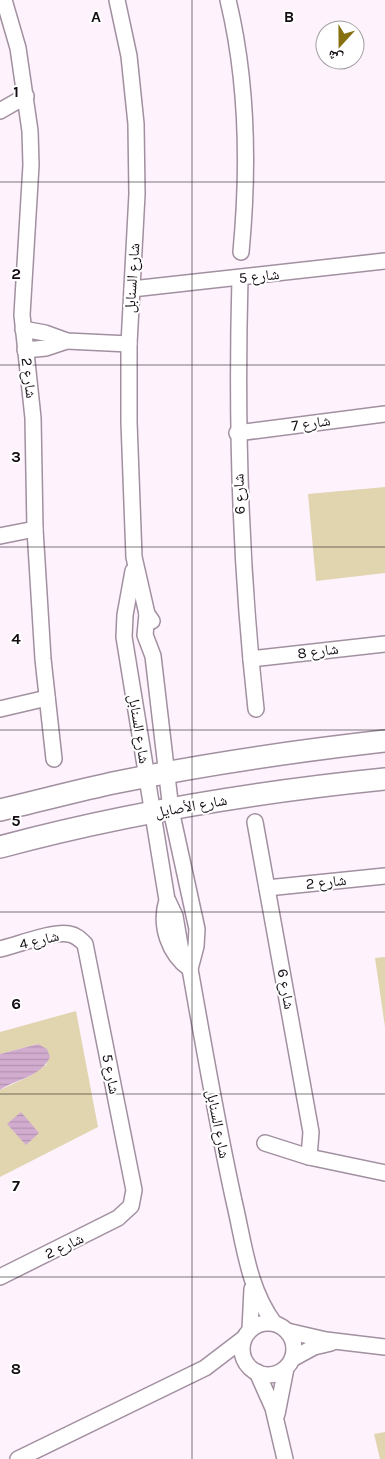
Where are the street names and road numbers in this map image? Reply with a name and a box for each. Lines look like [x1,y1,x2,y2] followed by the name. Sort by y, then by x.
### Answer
[121,242,144,314] street label: شارع السنابل
[238,265,280,288] street label: شارع 5
[17,357,40,400] street label: شارع 2
[290,411,332,436] street label: شارع 7
[229,473,250,515] street label: شارع 6
[296,640,340,663] street label: شارع 8
[124,693,153,765] street label: شارع السنابل
[153,791,229,822] street label: شارع الأصايل
[305,871,347,894] street label: شارع 2
[17,927,61,954] street label: شارع 4
[273,967,298,1011] street label: شارع 6
[97,1052,124,1096] street label: شارع 5
[202,1088,234,1160] street label: شارع السنابل
[42,1229,87,1264] street label: شارع 2

